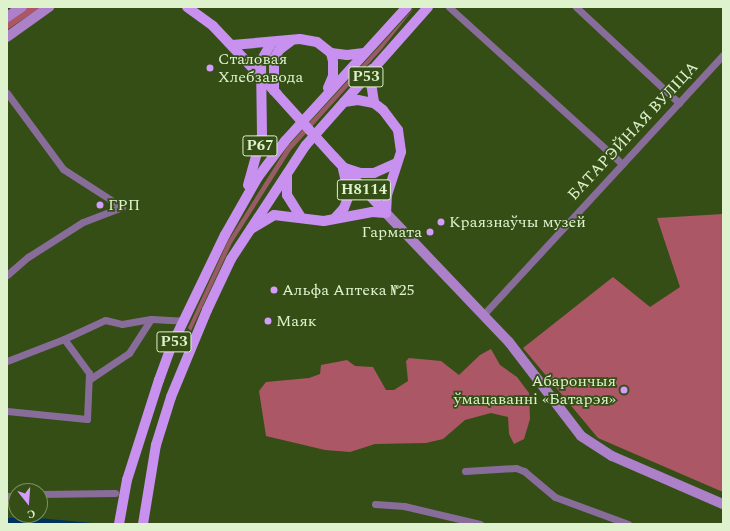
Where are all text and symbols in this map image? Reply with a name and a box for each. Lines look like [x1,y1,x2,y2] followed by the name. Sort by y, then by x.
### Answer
[218,49,303,87] place label: Сталовая Хлебзавода
[564,58,702,204] street label: БАТАРЭЙНАЯ ВУЛІЦА
[205,63,215,73] marker: Сталовая Хлебзавода
[348,64,384,90] road number: Р53
[242,133,278,159] road number: Р67
[336,177,392,203] road number: Н8114
[108,195,140,215] place label: ГРП
[95,200,105,210] marker: ГРП
[449,212,586,232] place label: Краязнаўчы музей
[436,217,446,227] marker: Краязнаўчы музей
[362,222,422,242] place label: Гармата
[425,227,435,237] marker: Гармата
[282,280,415,300] place label: Альфа Аптека №25
[269,285,279,295] marker: Альфа Аптека №25
[276,311,317,331] place label: Маяк
[263,316,273,326] marker: Маяк
[156,329,192,355] road number: Р53
[454,371,616,409] place label: Абарончыя ўмацаванні «Батарэя»
[619,385,629,395] marker: Абарончыя ўмацаванні «Батарэя»
[8,483,48,523] north arrow
[25,505,38,523] text: С

